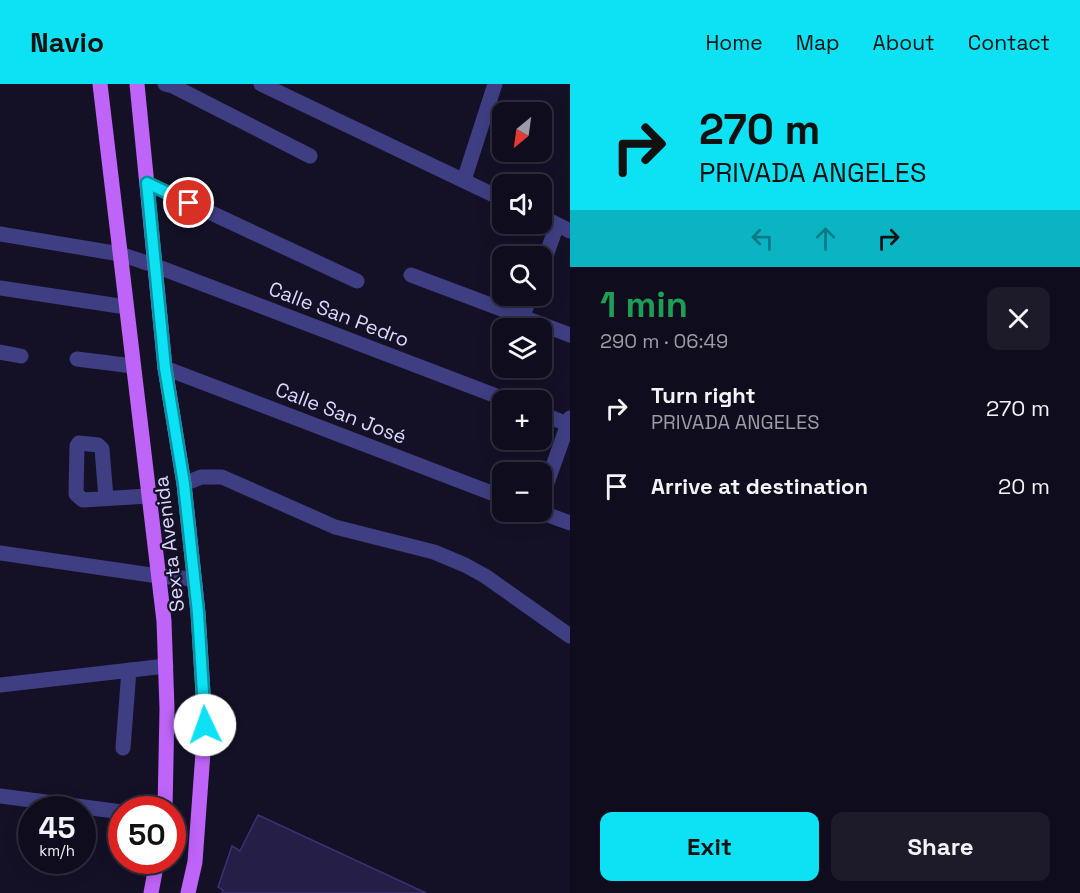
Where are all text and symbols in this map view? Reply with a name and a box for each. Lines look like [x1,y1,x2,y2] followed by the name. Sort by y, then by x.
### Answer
[30,24,104,60] text: Navio
[705,29,763,56] text: Home
[796,29,840,56] text: Map
[873,29,935,56] text: About
[968,29,1050,56] text: Contact
[492,102,552,162] north arrow
[492,102,552,522] map controls
[699,103,820,156] text: 270 m
[600,108,678,186] icon: right
[699,155,926,190] text: PRIVADA ANGELES
[492,174,552,234] button: sound
[163,177,214,228] pin
[172,186,205,219] icon: arrive
[746,222,779,255] icon: left
[809,222,842,255] icon: ahead
[872,222,905,255] icon: right
[492,246,552,306] button: search
[265,275,413,353] street label: Calle San Pedro
[600,282,688,328] text: 1 min
[987,287,1050,350] button: close
[492,318,552,378] button: layers
[600,328,728,354] text: 290 m · 06:49
[272,376,410,450] street label: Calle San José
[651,381,756,409] text: Turn right
[492,390,552,450] button: +
[600,392,633,425] icon: right
[986,394,1050,422] text: 270 m
[651,409,820,435] text: PRIVADA ANGELES
[492,462,552,522] button: −
[600,470,633,503] icon: arrive
[651,472,868,500] text: Arrive at destination
[998,472,1050,500] text: 20 m
[148,475,190,613] street label: Sexta Avenida
[173,693,237,757] position arrow
[108,796,186,874] speed limit sign: 50
[38,808,76,847] text: 45
[600,812,819,881] button: Exit
[831,812,1050,881] button: Share
[39,841,75,860] text: km/h

